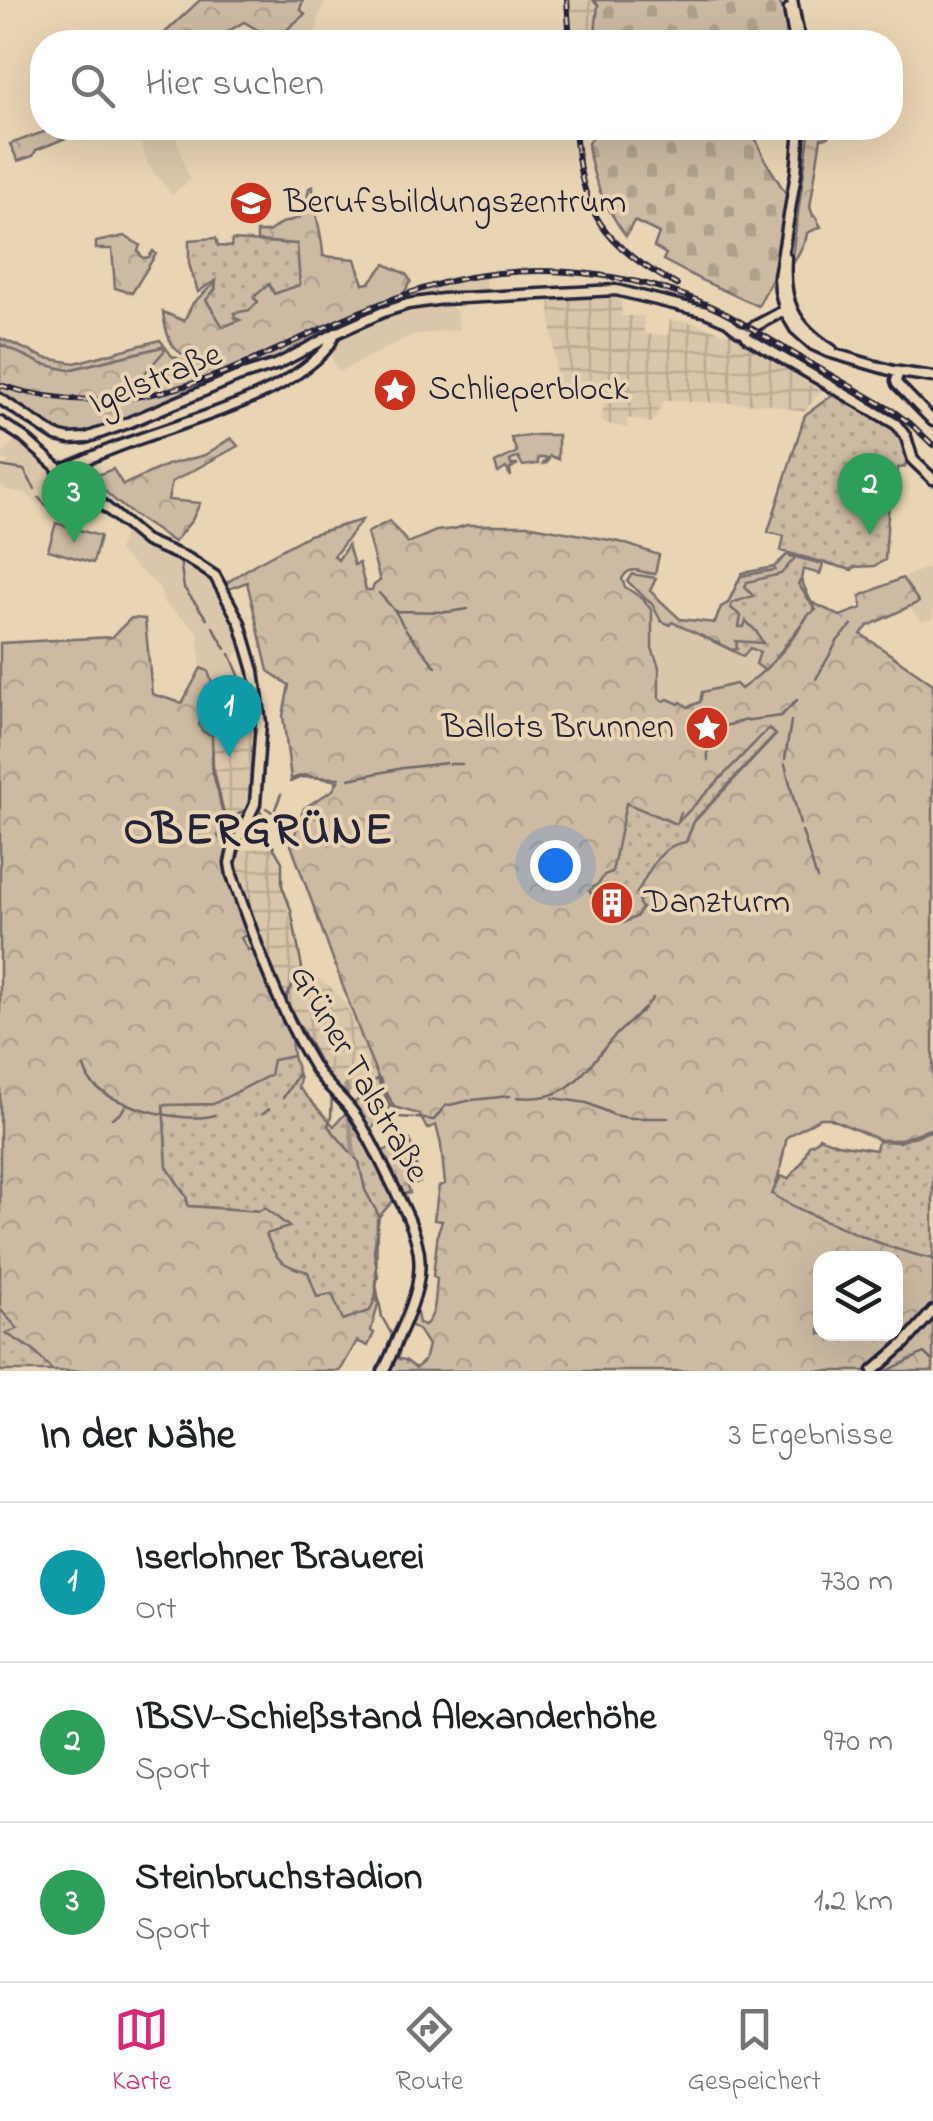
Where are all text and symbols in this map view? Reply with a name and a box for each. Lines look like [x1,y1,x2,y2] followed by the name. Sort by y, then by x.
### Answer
[30,30,903,140] search box
[145,57,324,113] text: Hier suchen
[65,58,120,113] icon: search
[283,178,626,229] place label: Berufsbildungszentrum
[228,180,274,226] school or university icon: Berufsbildungszentrum
[82,330,230,430] street label: Igelstraße
[428,365,629,416] place label: Schlieperblock
[372,367,418,413] place icon: Schlieperblock
[838,452,902,535] pin: 2
[42,460,106,543] pin: 3
[196,674,262,757] pin: 1
[440,703,674,754] place label: Ballots Brunnen
[684,705,730,751] place icon: Ballots Brunnen
[124,799,395,865] district label: OBERGRÜNE
[530,840,581,891] your location
[643,878,790,929] place label: Danzturm
[589,880,635,926] building icon: Danzturm
[275,956,441,1192] street label: Grüner Talstraße
[813,1251,903,1341] map controls
[813,1251,903,1341] button: layers
[40,1406,235,1467] text: In der Nähe
[728,1413,893,1460] text: 3 Ergebnisse
[135,1531,424,1587] text: Iserlohner Brauerei
[67,1559,78,1606] text: 1
[820,1559,893,1606] text: 730 m
[135,1587,177,1634] text: Ort
[135,1691,656,1747] text: IBSV-Schießstand Alexanderhöhe
[65,1719,80,1766] text: 2
[824,1719,893,1766] text: 970 m
[135,1747,210,1794] text: Sport
[135,1851,422,1907] text: Steinbruchstadion
[66,1879,79,1926] text: 3
[814,1879,893,1926] text: 1.2 km
[135,1907,210,1954] text: Sport
[112,2002,171,2103] tab: Karte
[395,2002,463,2103] tab: Route
[687,2002,821,2103] tab: Gespeichert

